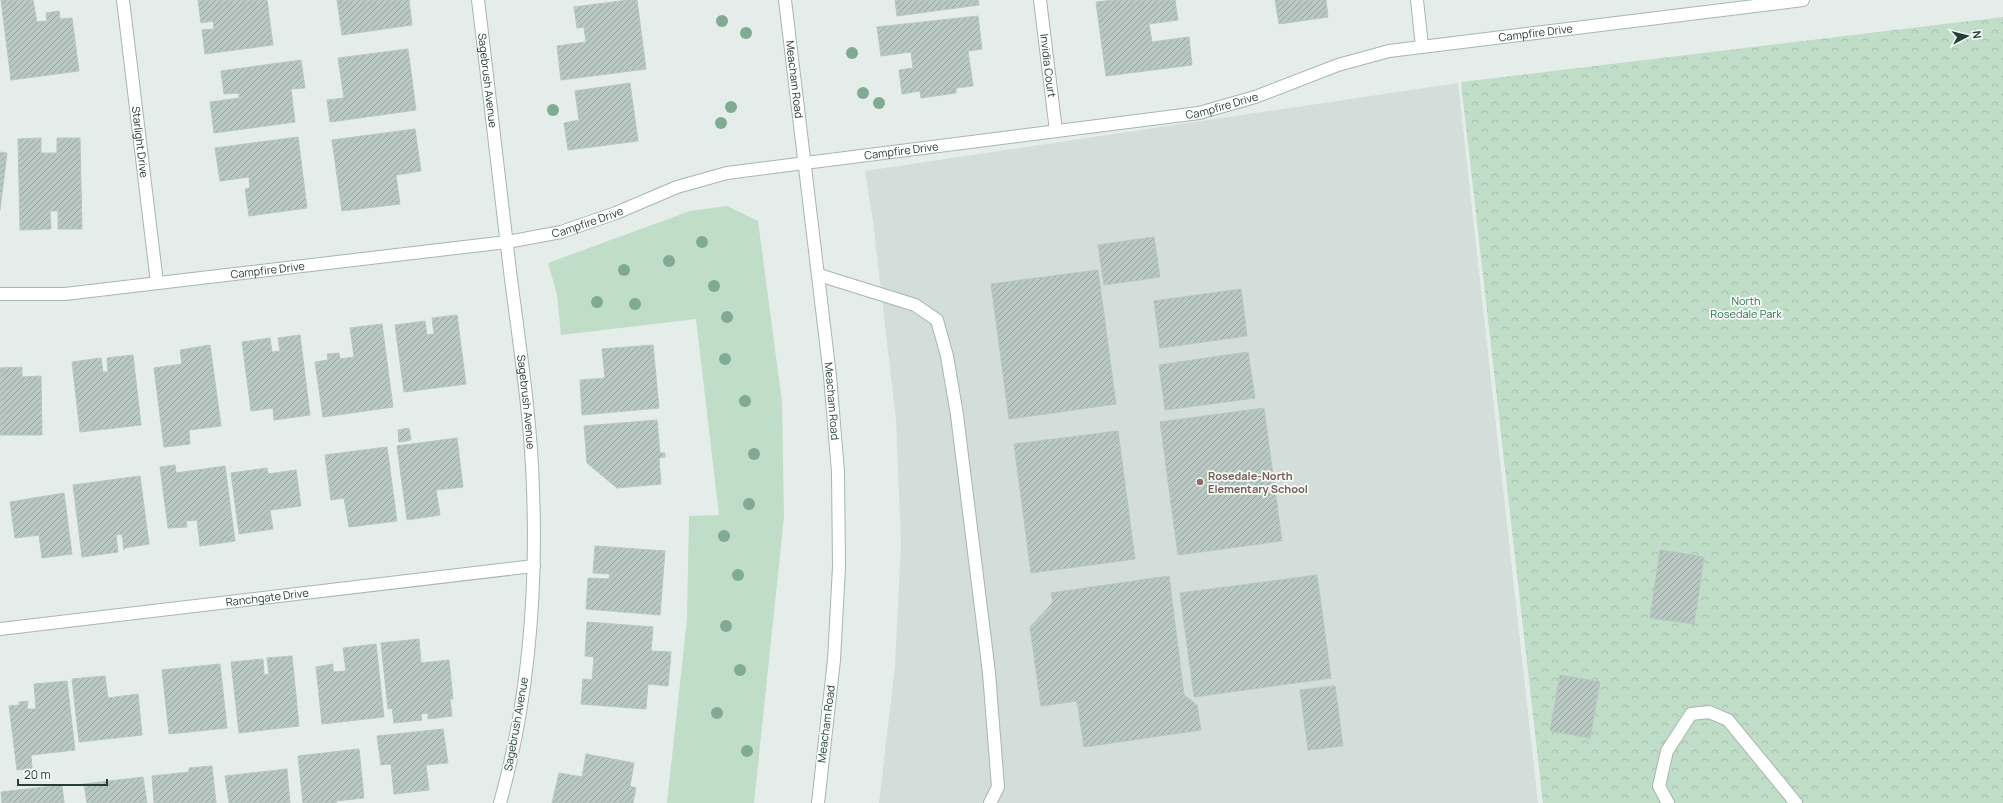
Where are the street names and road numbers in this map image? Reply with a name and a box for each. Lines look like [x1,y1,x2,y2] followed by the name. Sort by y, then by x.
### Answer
[1498,20,1574,44] street label: Campfire Drive
[475,32,501,129] street label: Sagebrush Avenue
[1037,33,1060,98] street label: Invidia Court
[783,40,807,119] street label: Meacham Road
[1185,88,1260,122] street label: Campfire Drive
[129,105,152,179] street label: Starlight Drive
[863,138,940,163] street label: Campfire Drive
[550,203,626,241] street label: Campfire Drive
[230,258,306,281] street label: Campfire Drive
[514,354,539,451] street label: Sagebrush Avenue
[821,361,843,441] street label: Meacham Road
[225,585,310,609] street label: Ranchgate Drive
[500,675,531,772] street label: Sagebrush Avenue
[813,684,838,764] street label: Meacham Road

